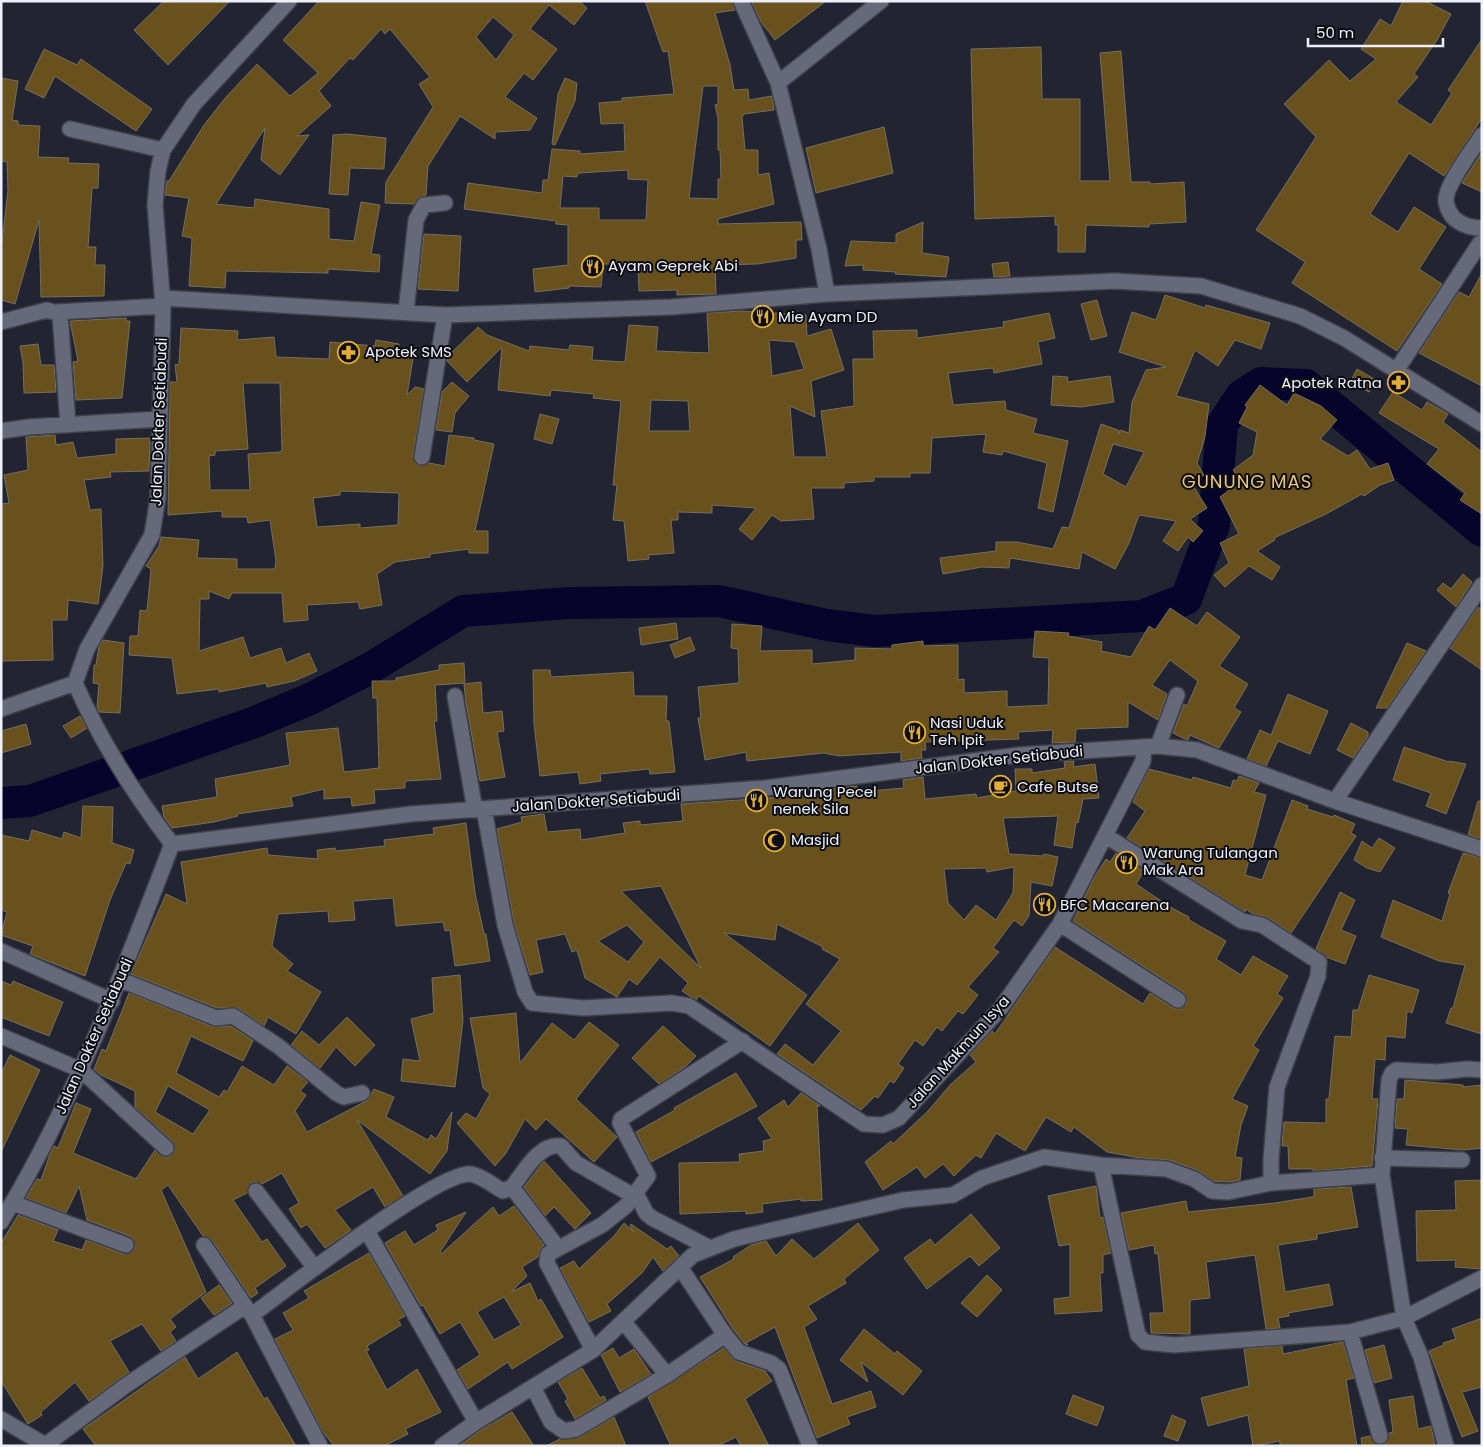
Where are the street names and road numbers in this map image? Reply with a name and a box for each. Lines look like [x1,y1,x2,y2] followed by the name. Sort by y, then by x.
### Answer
[145,337,172,507] street label: Jalan Dokter Setiabudi
[914,740,1084,779] street label: Jalan Dokter Setiabudi
[511,784,681,817] street label: Jalan Dokter Setiabudi
[50,954,137,1117] street label: Jalan Dokter Setiabudi
[901,991,1014,1113] street label: Jalan Makmun Isya

